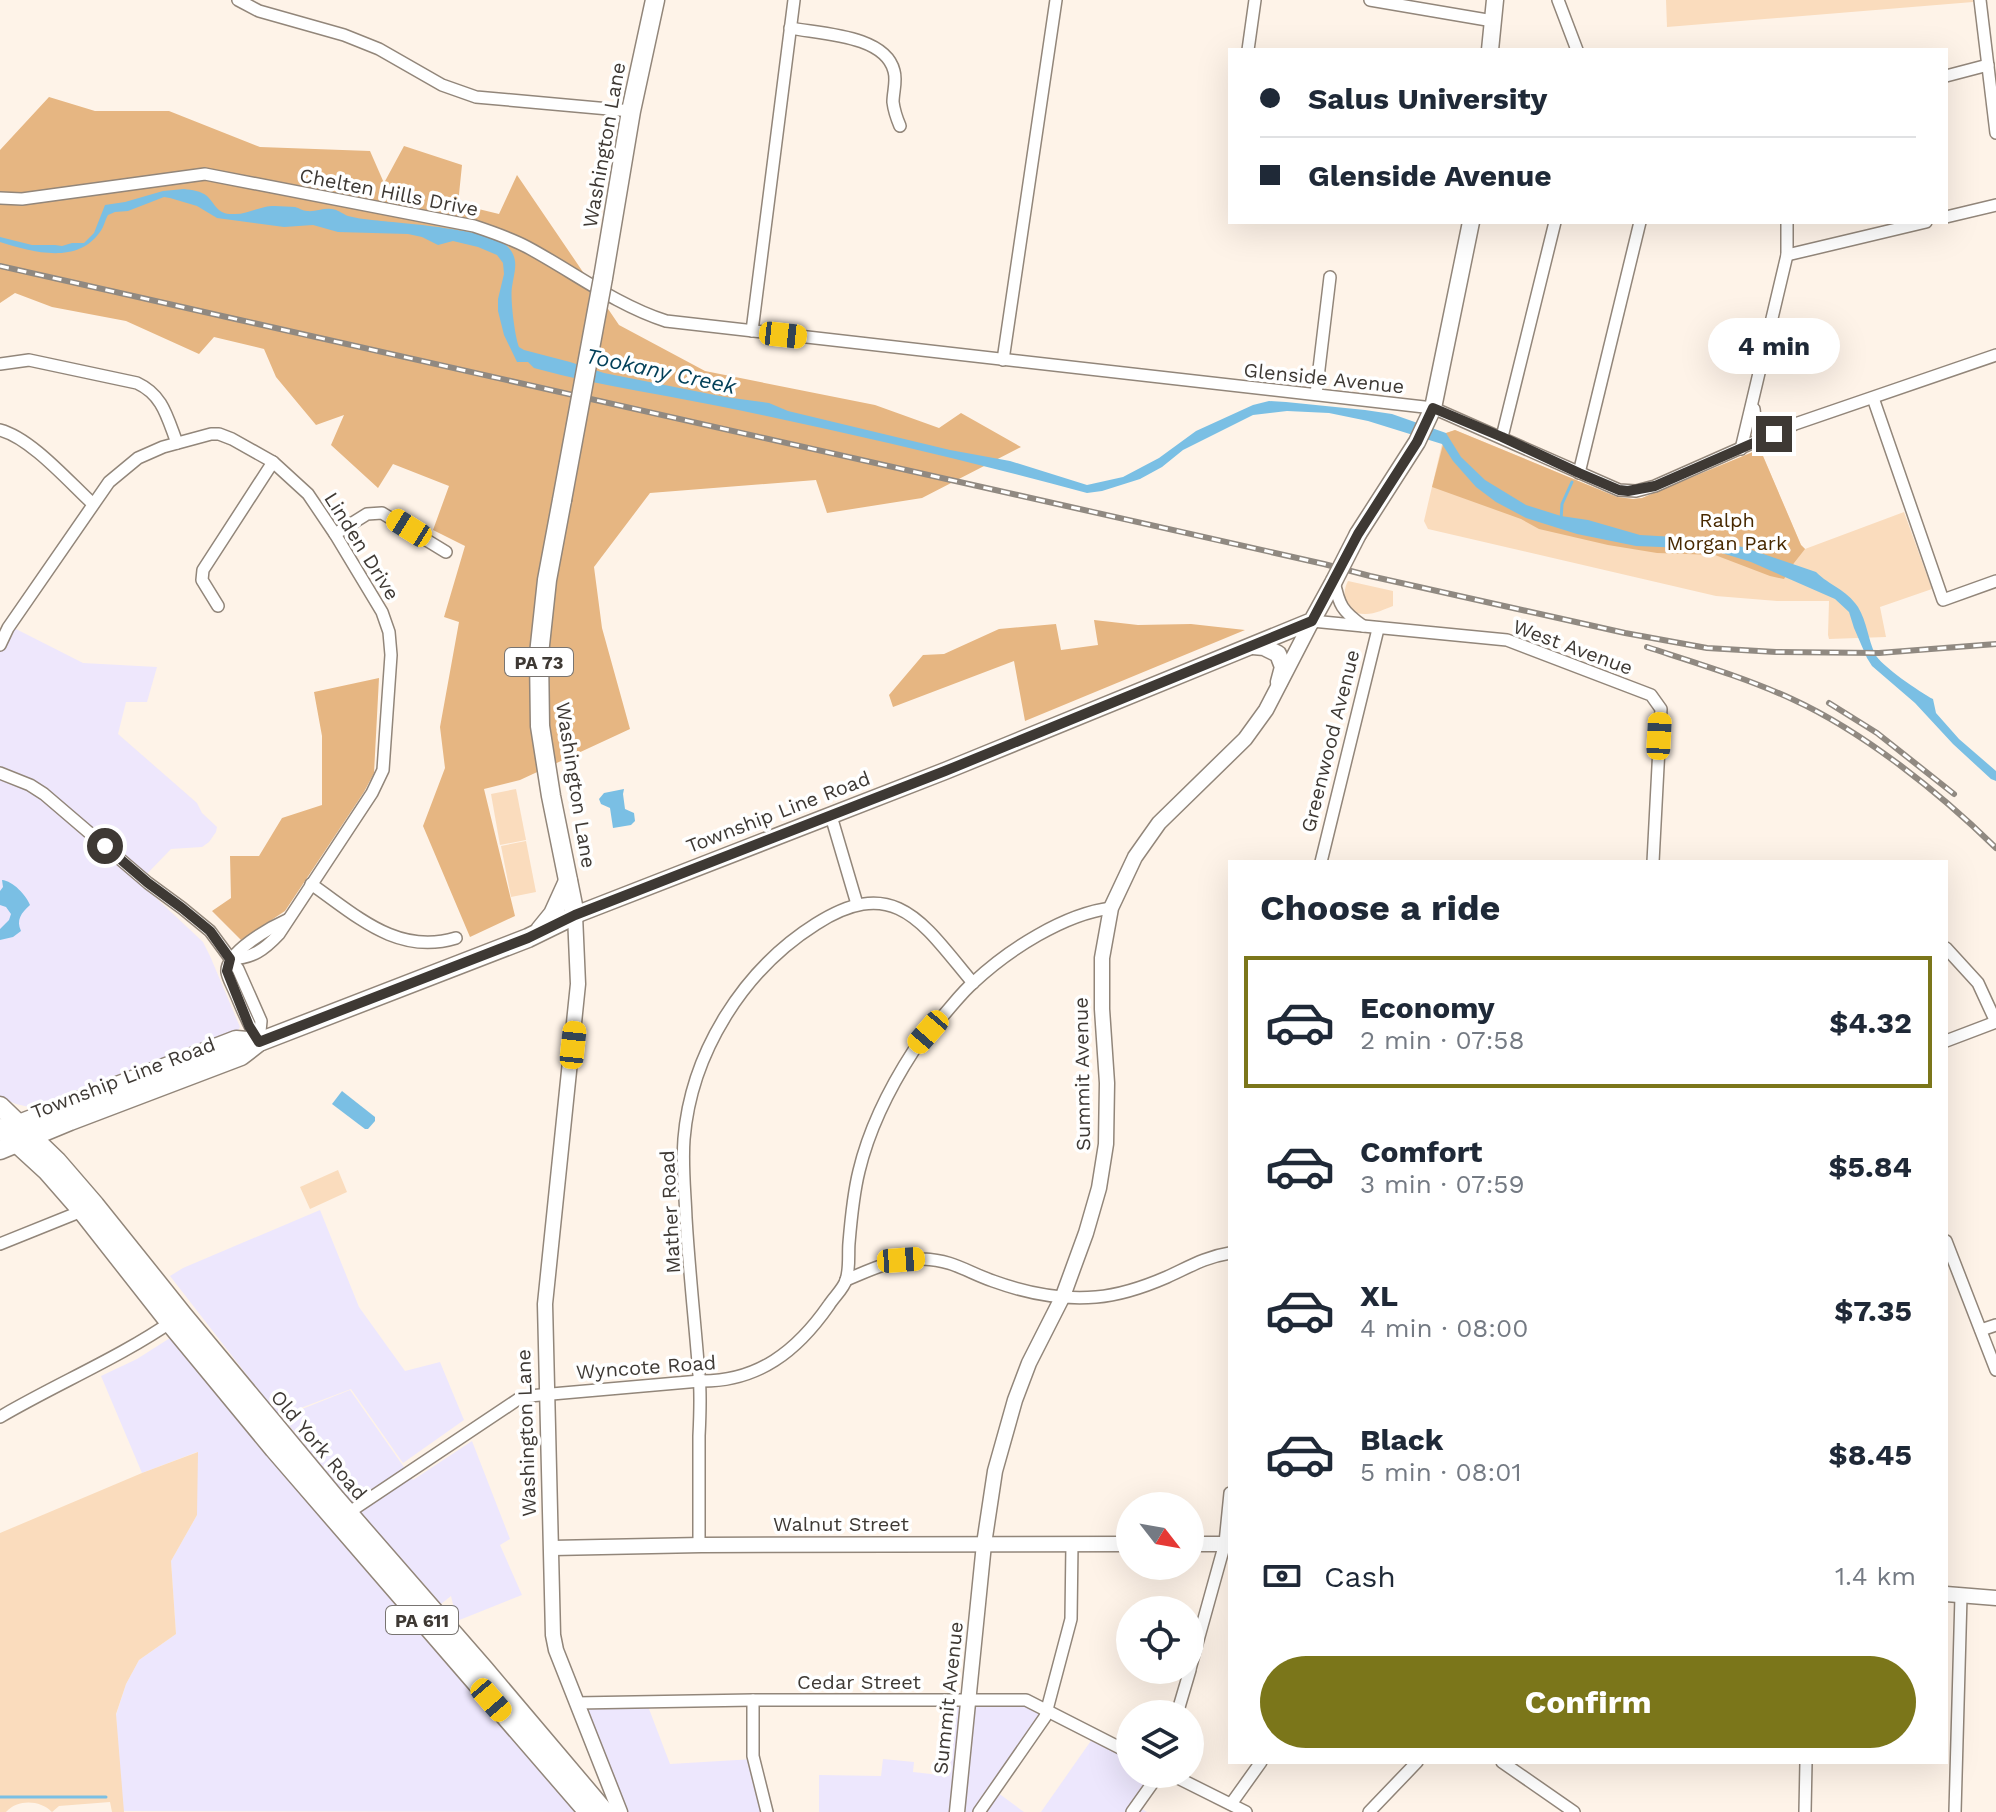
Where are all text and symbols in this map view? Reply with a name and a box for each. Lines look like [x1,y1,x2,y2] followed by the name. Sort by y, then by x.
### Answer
[578,60,630,230] street label: Washington Lane
[1308,81,1547,116] text: Salus University
[1308,158,1552,193] text: Glenside Avenue
[297,163,481,221] street label: Chelten Hills Drive
[1708,318,1840,374] callout: 4 min
[758,321,808,349] car
[1738,331,1810,361] text: 4 min
[583,343,739,399] water label: Tookany Creek
[1243,358,1405,398] street label: Glenside Avenue
[1756,416,1792,452] route end
[319,488,405,604] street label: Linden Drive
[382,505,436,551] car
[1667,508,1787,555] park label: Ralph Morgan Park
[1510,614,1636,680] street label: West Avenue
[1296,647,1364,835] street label: Greenwood Avenue
[505,648,573,676] road number: PA 73
[551,700,601,870] street label: Washington Lane
[1646,711,1672,761] car
[683,766,873,858] street label: Township Line Road
[87,828,123,864] route start
[1260,887,1500,929] text: Choose a ride
[1264,986,1336,1058] icon: car
[1360,990,1495,1025] text: Economy
[1069,997,1095,1151] street label: Summit Avenue
[1829,1005,1912,1040] text: $4.32
[903,1006,953,1058] car
[559,1020,587,1070] car
[1360,1025,1525,1055] text: 2 min · 07:58
[28,1032,218,1124] street label: Township Line Road
[1264,1130,1336,1202] icon: car
[1360,1134,1482,1169] text: Comfort
[1828,1149,1912,1184] text: $5.84
[655,1150,685,1274] street label: Mather Road
[1360,1169,1525,1199] text: 3 min · 07:59
[876,1246,926,1274] car
[1264,1274,1336,1346] icon: car
[1360,1278,1398,1313] text: XL
[1834,1293,1912,1328] text: $7.35
[1360,1313,1528,1343] text: 4 min · 08:00
[511,1349,541,1517] street label: Washington Lane
[575,1350,717,1384] street label: Wyncote Road
[266,1385,372,1505] street label: Old York Road
[1264,1418,1336,1490] icon: car
[1360,1422,1444,1457] text: Black
[1829,1437,1912,1472] text: $8.45
[1360,1457,1522,1487] text: 5 min · 08:01
[1116,1492,1204,1580] north arrow
[1116,1492,1204,1788] map controls
[773,1512,910,1536] street label: Walnut Street
[1260,1554,1304,1598] icon: cash
[1324,1559,1396,1594] text: Cash
[1835,1561,1916,1591] text: 1.4 km
[1116,1596,1204,1684] button: locate
[386,1606,458,1634] road number: PA 611
[928,1620,968,1776] street label: Summit Avenue
[1260,1656,1916,1748] button: Confirm
[797,1670,922,1694] street label: Cedar Street
[466,1674,516,1726] car
[1116,1700,1204,1788] button: layers

